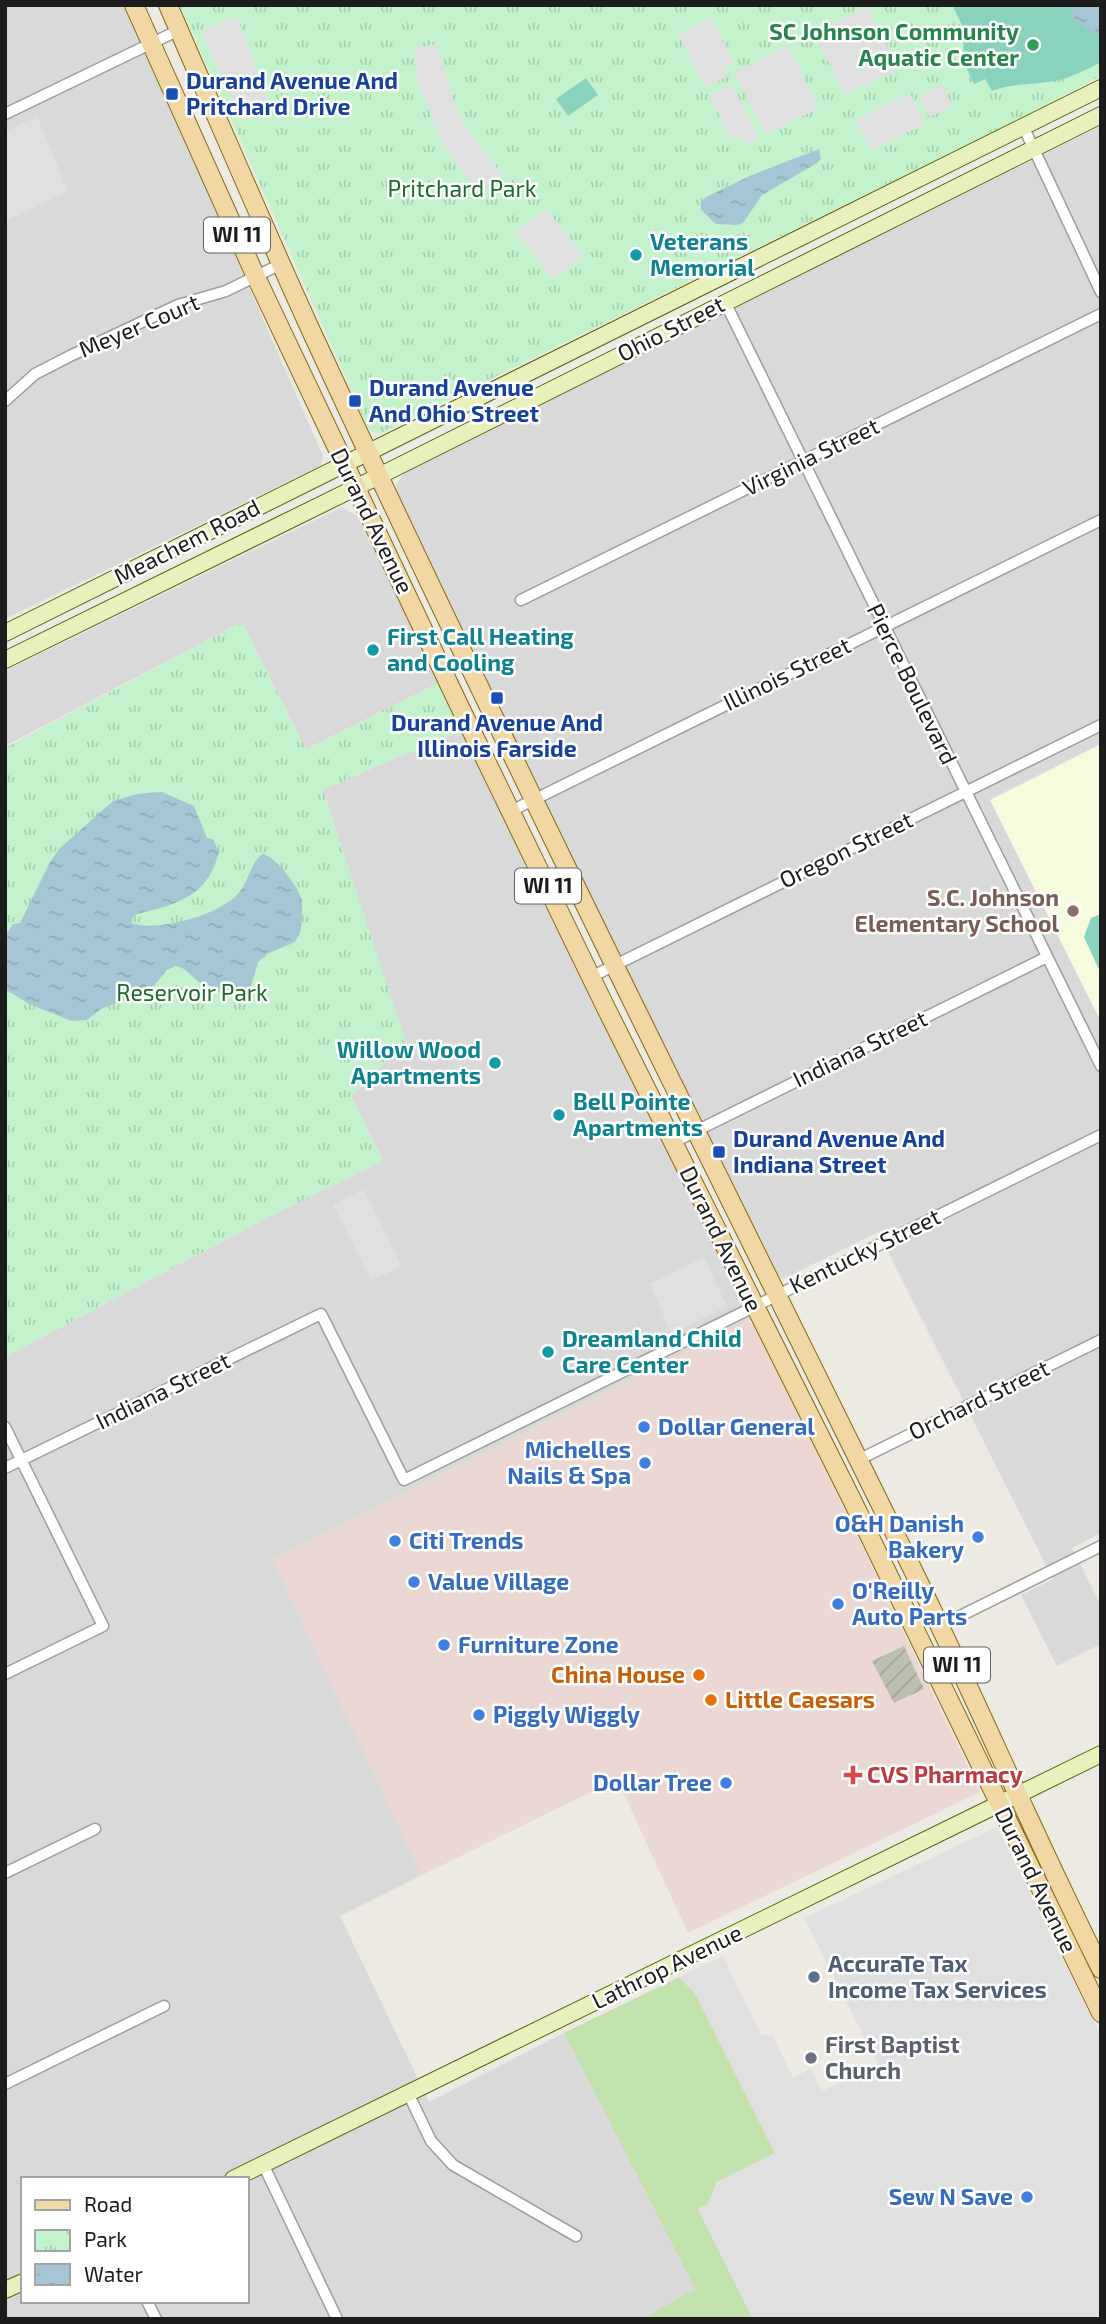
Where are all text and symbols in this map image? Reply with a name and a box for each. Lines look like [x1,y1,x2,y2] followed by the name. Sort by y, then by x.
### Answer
[769,17,1019,71] place label: SC Johnson Community Aquatic Center
[1025,37,1041,53] marker: SC Johnson Community Aquatic Center
[186,66,398,120] place label: Durand Avenue And Pritchard Drive
[164,86,180,102] marker: Durand Avenue And Pritchard Drive
[388,174,537,202] park label: Pritchard Park
[204,218,270,252] road number: WI 11
[650,227,755,281] place label: Veterans Memorial
[628,247,644,263] marker: Veterans Memorial
[74,287,203,363] street label: Meyer Court
[612,289,729,367] street label: Ohio Street
[369,373,539,427] place label: Durand Avenue And Ohio Street
[347,393,363,409] marker: Durand Avenue And Ohio Street
[738,411,883,501] street label: Virginia Street
[326,443,420,598] street label: Durand Avenue
[109,492,264,590] street label: Meachem Road
[862,599,964,769] street label: Pierce Boulevard
[387,622,574,676] place label: First Call Heating and Cooling
[718,630,855,716] street label: Illinois Street
[365,642,381,658] marker: First Call Heating and Cooling
[489,690,505,706] marker: Durand Avenue And Illinois Farside
[391,708,603,762] place label: Durand Avenue And Illinois Farside
[774,805,917,893] street label: Oregon Street
[515,868,581,903] road number: WI 11
[855,883,1059,937] place label: S.C. Johnson Elementary School
[1065,903,1081,919] marker: S.C. Johnson Elementary School
[116,978,268,1006] park label: Reservoir Park
[788,1003,931,1093] street label: Indiana Street
[337,1035,481,1089] place label: Willow Wood Apartments
[487,1055,503,1071] marker: Willow Wood Apartments
[573,1087,703,1141] place label: Bell Pointe Apartments
[551,1107,567,1123] marker: Bell Pointe Apartments
[733,1124,945,1178] place label: Durand Avenue And Indiana Street
[711,1144,727,1160] marker: Durand Avenue And Indiana Street
[675,1161,769,1316] street label: Durand Avenue
[784,1201,945,1299] street label: Kentucky Street
[562,1324,742,1378] place label: Dreamland Child Care Center
[540,1344,556,1360] marker: Dreamland Child Care Center
[91,1345,234,1435] street label: Indiana Street
[904,1353,1054,1445] street label: Orchard Street
[658,1412,815,1440] place label: Dollar General
[636,1419,652,1435] marker: Dollar General
[507,1435,631,1489] place label: Michelles Nails & Spa
[637,1455,653,1471] marker: Michelles Nails & Spa
[835,1509,964,1563] place label: O&H Danish Bakery
[409,1526,524,1554] place label: Citi Trends
[970,1529,986,1545] marker: O&H Danish Bakery
[387,1533,403,1549] marker: Citi Trends
[428,1567,569,1595] place label: Value Village
[406,1574,422,1590] marker: Value Village
[852,1576,967,1630] place label: O'Reilly Auto Parts
[830,1596,846,1612] marker: O'Reilly Auto Parts
[458,1630,619,1658] place label: Furniture Zone
[436,1637,452,1653] marker: Furniture Zone
[924,1648,990,1682] road number: WI 11
[551,1660,685,1688] place label: China House
[691,1667,707,1683] marker: China House
[725,1685,875,1713] place label: Little Caesars
[703,1692,719,1708] marker: Little Caesars
[493,1700,640,1728] place label: Piggly Wiggly
[471,1707,487,1723] marker: Piggly Wiggly
[867,1760,1023,1788] place label: CVS Pharmacy
[845,1767,861,1783] marker: CVS Pharmacy
[593,1768,712,1796] place label: Dollar Tree
[718,1775,734,1791] marker: Dollar Tree
[990,1802,1084,1957] street label: Durand Avenue
[587,1918,746,2015] street label: Lathrop Avenue
[828,1949,1047,2003] place label: AccuraTe Tax Income Tax Services
[806,1969,822,1985] marker: AccuraTe Tax Income Tax Services
[825,2030,960,2084] place label: First Baptist Church
[803,2050,819,2066] marker: First Baptist Church
[21,2177,248,2303] legend
[889,2182,1013,2210] place label: Sew N Save
[1019,2189,1035,2205] marker: Sew N Save
[84,2191,132,2216] text: Road
[84,2226,127,2251] text: Park
[84,2261,143,2286] text: Water

